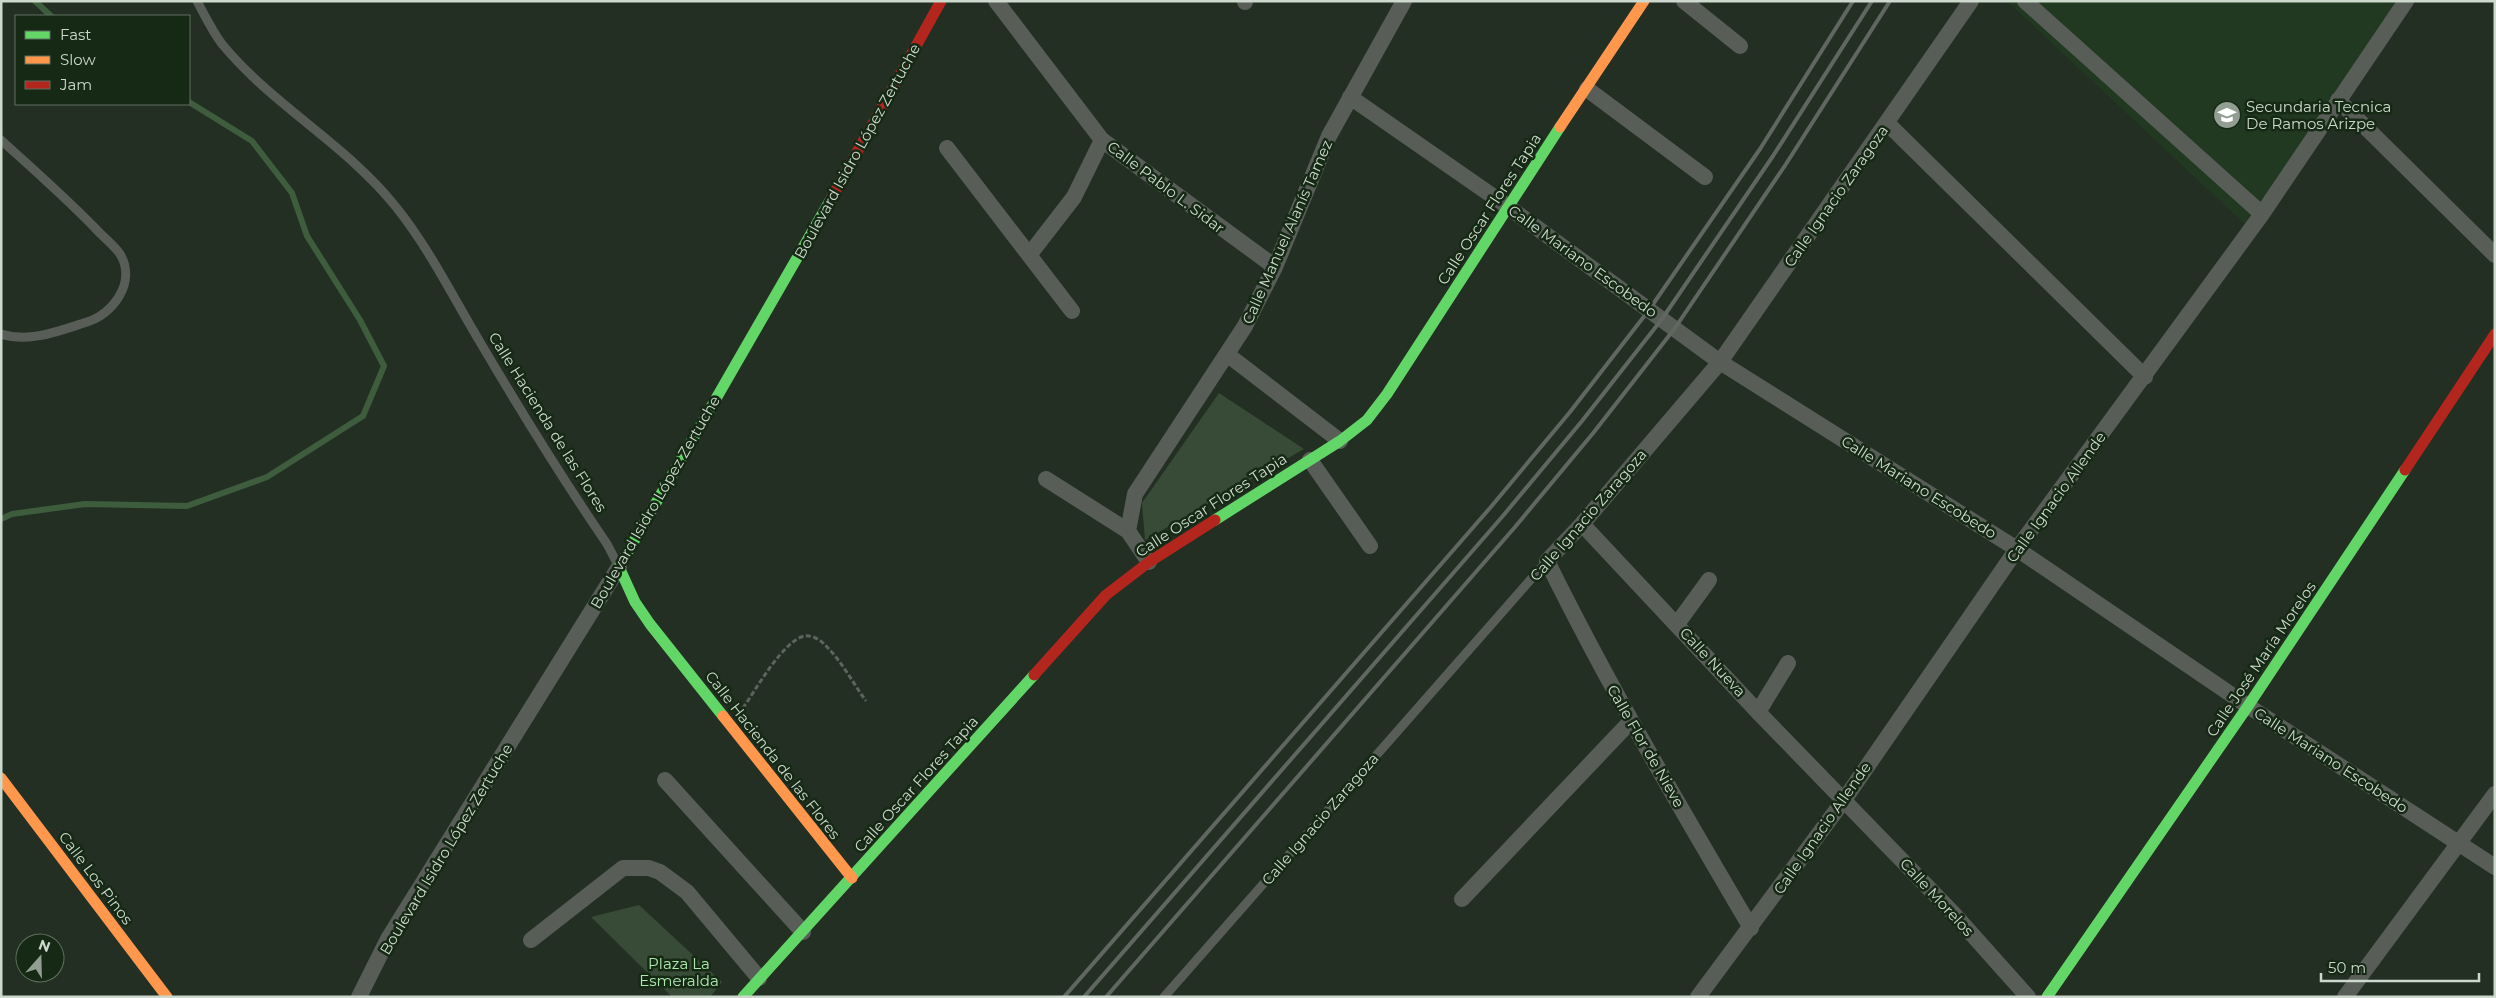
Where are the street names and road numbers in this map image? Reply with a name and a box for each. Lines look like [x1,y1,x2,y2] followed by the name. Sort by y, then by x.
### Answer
[790,40,924,262] street label: Boulevard Isidro López Zertuche
[1780,121,1892,271] street label: Calle Ignacio Zaragoza
[1433,130,1545,288] street label: Calle Oscar Flores Tapia
[1104,137,1228,237] street label: Calle Pablo L. Sidar
[1238,137,1336,327] street label: Calle Manuel Alanís Tamez
[1505,201,1661,321] street label: Calle Mariano Escobedo
[485,329,611,515] street label: Calle Hacienda de las Flores
[586,392,724,612] street label: Boulevard Isidro López Zertuche
[2002,428,2110,566] street label: Calle Ignacio Allende
[1838,431,2000,543] street label: Calle Mariano Escobedo
[1525,445,1651,585] street label: Calle Ignacio Zaragoza
[1132,449,1290,561] street label: Calle Oscar Flores Tapia
[2202,578,2320,740] street label: Calle José María Morelos
[1676,623,1750,701] street label: Calle Nueva
[701,667,845,843] street label: Calle Hacienda de las Flores
[1603,681,1689,811] street label: Calle Flor de Nieve
[2250,703,2412,817] street label: Calle Mariano Escobedo
[850,712,982,856] street label: Calle Oscar Flores Tapia
[375,740,517,958] street label: Boulevard Isidro López Zertuche
[1257,749,1383,889] street label: Calle Ignacio Zaragoza
[1769,758,1875,898] street label: Calle Ignacio Allende
[55,828,137,928] street label: Calle Los Pinos
[1896,854,1978,940] street label: Calle Morelos

